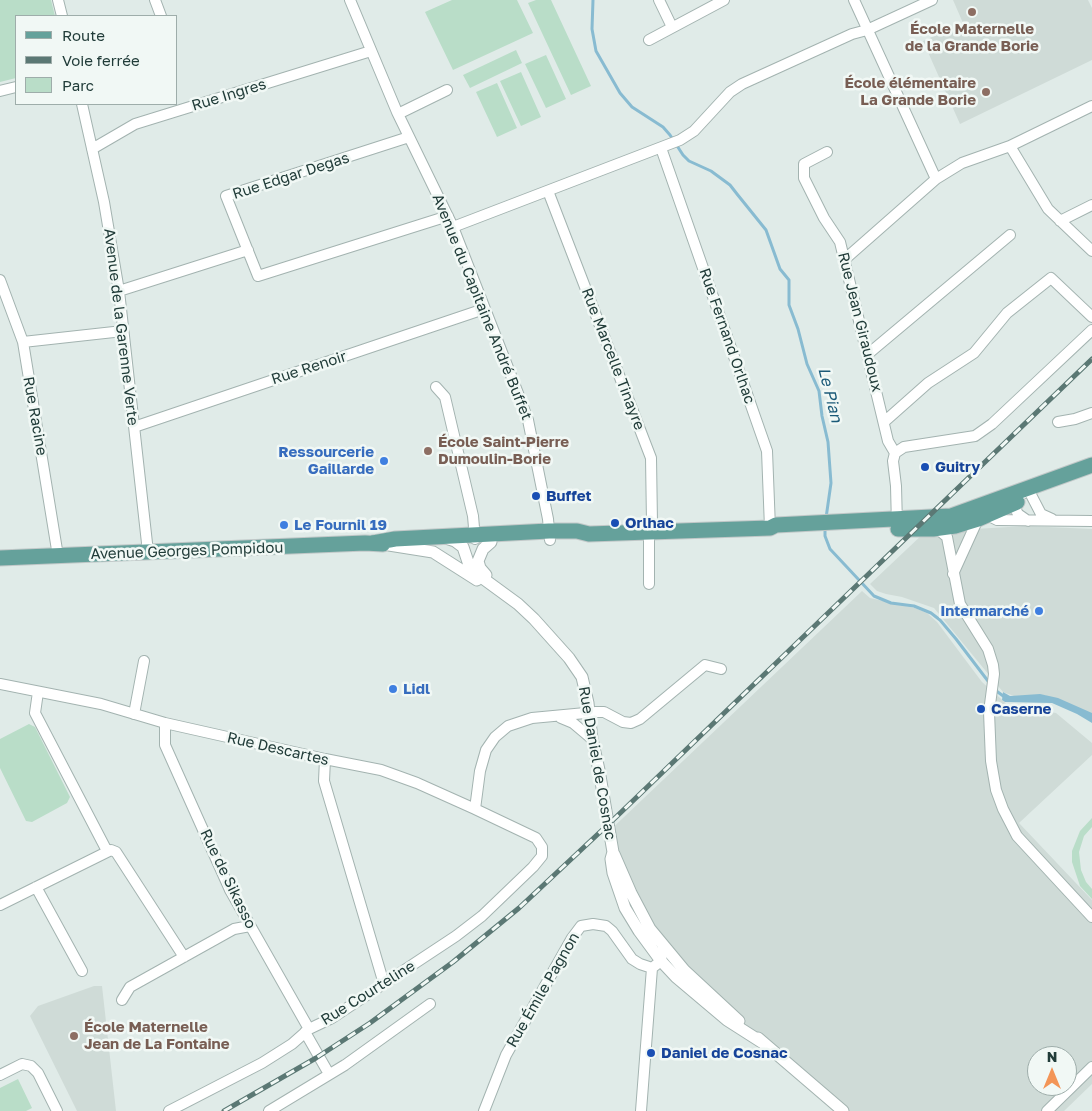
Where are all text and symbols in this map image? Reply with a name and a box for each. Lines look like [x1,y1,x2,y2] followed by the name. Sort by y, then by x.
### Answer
[966,6,978,18] marker: École Maternelle de la Grande Borie
[15,15,178,105] legend
[905,20,1039,55] place label: École Maternelle de la Grande Borie
[62,26,105,44] text: Route
[62,51,140,69] text: Voie ferrée
[845,74,976,109] place label: École élémentaire La Grande Borie
[190,75,268,115] street label: Rue Ingres
[62,76,94,94] text: Parc
[980,86,992,98] marker: École élémentaire La Grande Borie
[230,149,352,203] street label: Rue Edgar Degas
[428,191,536,423] street label: Avenue du Capitaine André Buffet
[100,227,142,427] street label: Avenue de la Garenne Verte
[834,250,886,394] street label: Rue Jean Giraudoux
[695,266,759,406] street label: Rue Fernand Orlhac
[578,285,648,433] street label: Rue Marcelle Tinayre
[269,347,349,389] street label: Rue Renoir
[814,366,846,424] water label: Le Pian
[19,375,51,457] street label: Rue Racine
[438,433,569,468] place label: École Saint-Pierre Dumoulin-Borie
[278,443,374,478] place label: Ressourcerie Gaillarde
[422,445,434,457] marker: École Saint-Pierre Dumoulin-Borie
[378,455,390,467] marker: Ressourcerie Gaillarde
[935,458,980,476] place label: Guitry
[919,461,931,473] marker: Guitry
[546,487,591,505] place label: Buffet
[530,490,542,502] marker: Buffet
[625,514,674,532] place label: Orlhac
[294,516,387,534] place label: Le Fournil 19
[609,517,621,529] marker: Orlhac
[278,519,290,531] marker: Le Fournil 19
[90,539,284,563] street label: Avenue Georges Pompidou
[940,602,1029,620] place label: Intermarché
[1033,605,1045,617] marker: Intermarché
[403,680,430,698] place label: Lidl
[387,683,399,695] marker: Lidl
[575,685,619,841] street label: Rue Daniel de Cosnac
[991,700,1051,718] place label: Caserne
[975,703,987,715] marker: Caserne
[225,729,331,769] street label: Rue Descartes
[196,826,260,932] street label: Rue de Sikasso
[503,929,583,1051] street label: Rue Émile Pagnon
[318,957,418,1029] street label: Rue Courteline
[84,1018,229,1053] place label: École Maternelle Jean de La Fontaine
[68,1030,80,1042] marker: École Maternelle Jean de La Fontaine
[661,1044,788,1062] place label: Daniel de Cosnac
[1027,1046,1077,1096] north arrow
[645,1047,657,1059] marker: Daniel de Cosnac
[1047,1048,1057,1065] text: N

